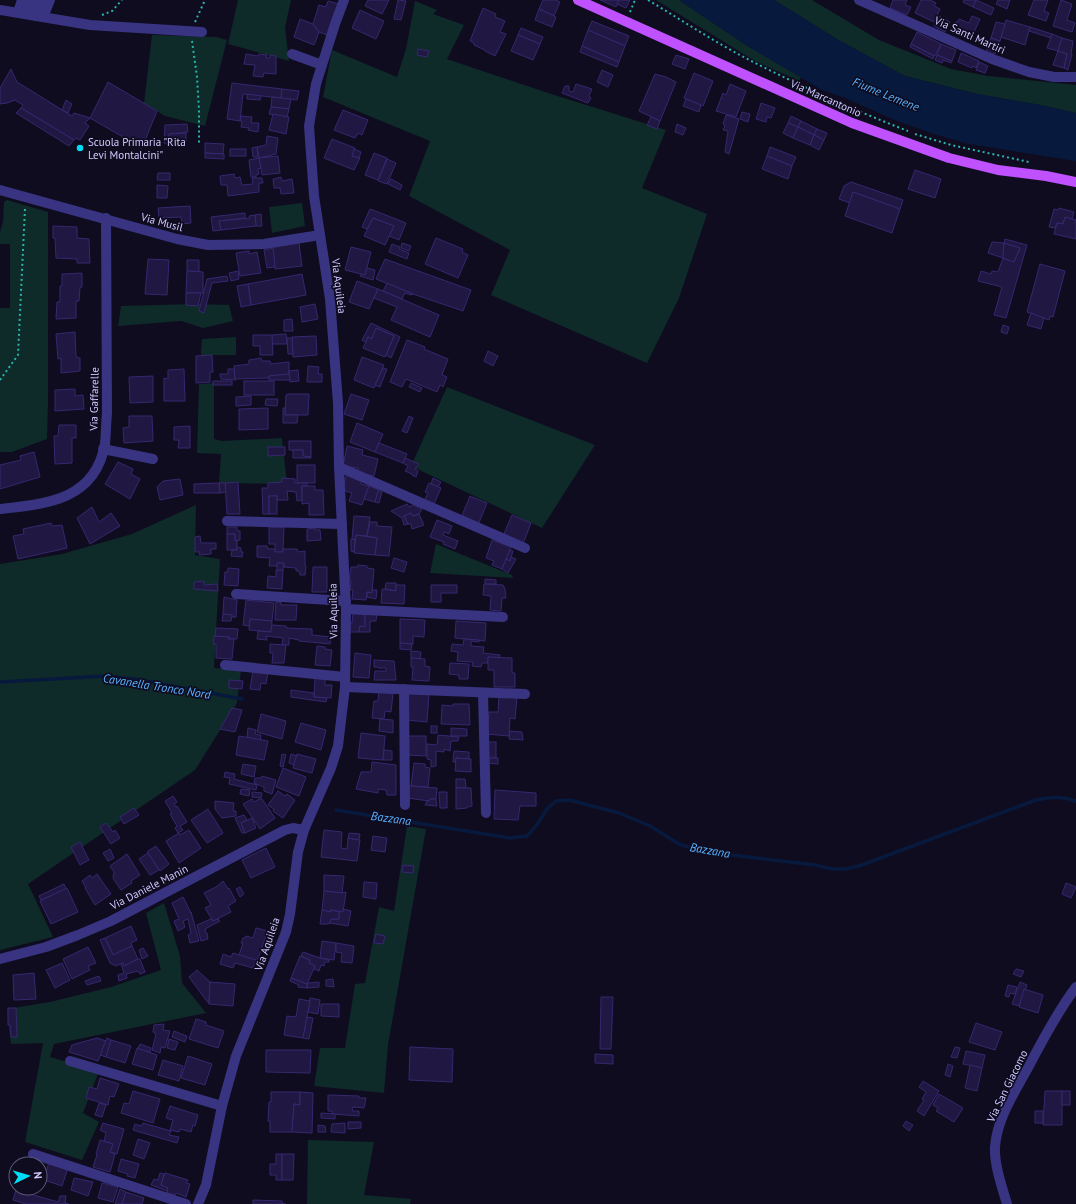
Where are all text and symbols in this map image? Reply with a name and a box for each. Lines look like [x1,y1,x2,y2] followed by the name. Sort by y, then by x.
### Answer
[931,13,1008,57] street label: Via Santi Martiri
[850,74,922,114] water label: Fiume Lemene
[787,76,864,120] street label: Via Marcantonio
[88,135,186,162] place label: Scuola Primaria "Rita Levi Montalcini"
[75,143,85,153] marker: Scuola Primaria "Rita Levi Montalcini"
[138,209,185,235] street label: Via Musil
[329,257,349,314] street label: Via Aquileia
[86,367,102,432] street label: Via Gaffarelle
[326,583,341,640] street label: Via Aquileia
[102,670,213,702] water label: Cavanella Tronco Nord
[370,808,412,828] water label: Bazzana
[689,839,731,861] water label: Bazzana
[107,861,190,913] street label: Via Daniele Manin
[251,915,283,973] street label: Via Aquileia
[983,1048,1031,1125] street label: Via San Giacomo
[8,1156,48,1196] north arrow
[31,1171,45,1179] text: N

